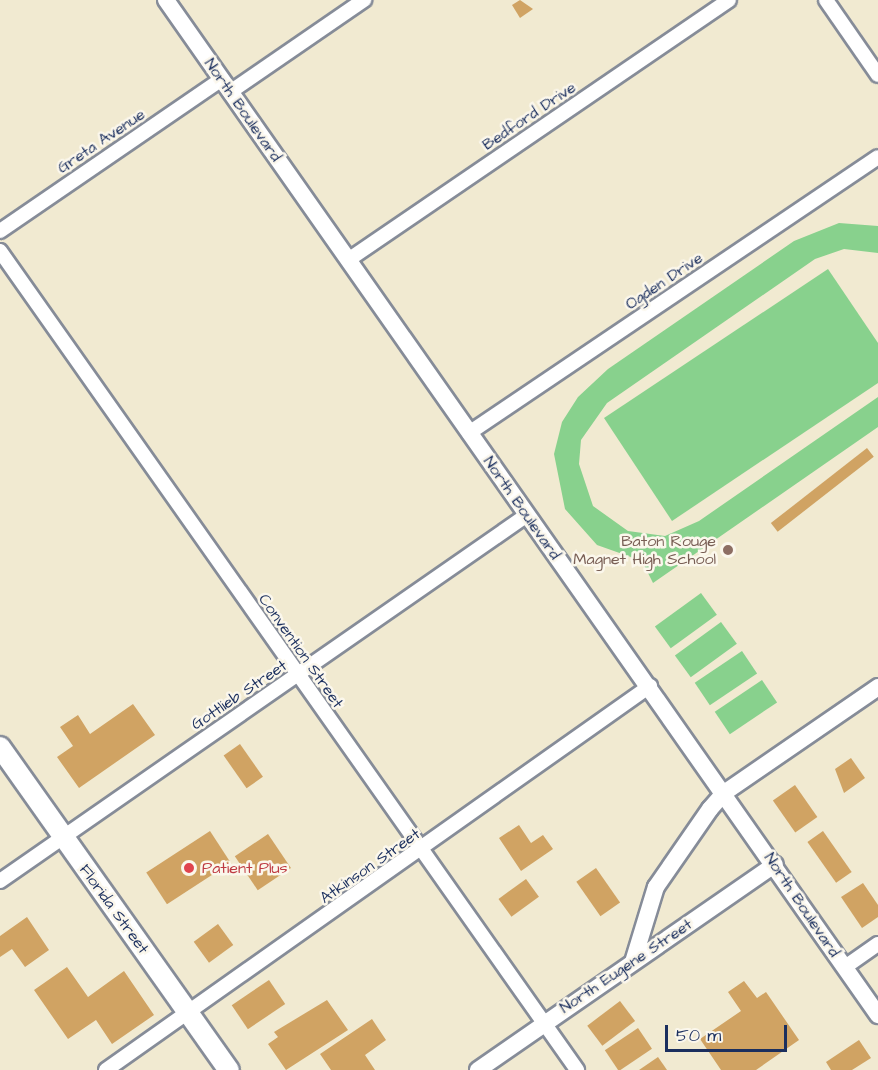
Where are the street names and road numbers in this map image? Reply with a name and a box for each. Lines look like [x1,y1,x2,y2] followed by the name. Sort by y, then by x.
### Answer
[200,55,286,165] street label: North Boulevard
[479,78,579,154] street label: Bedford Drive
[54,105,148,177] street label: Greta Avenue
[622,248,706,314] street label: Ogden Drive
[479,453,565,563] street label: North Boulevard
[254,590,348,712] street label: Convention Street
[187,656,291,734] street label: Gottlieb Street
[316,824,424,908] street label: Atkinson Street
[760,849,844,961] street label: North Boulevard
[75,860,153,958] street label: Florida Street
[556,915,696,1017] street label: North Eugene Street

